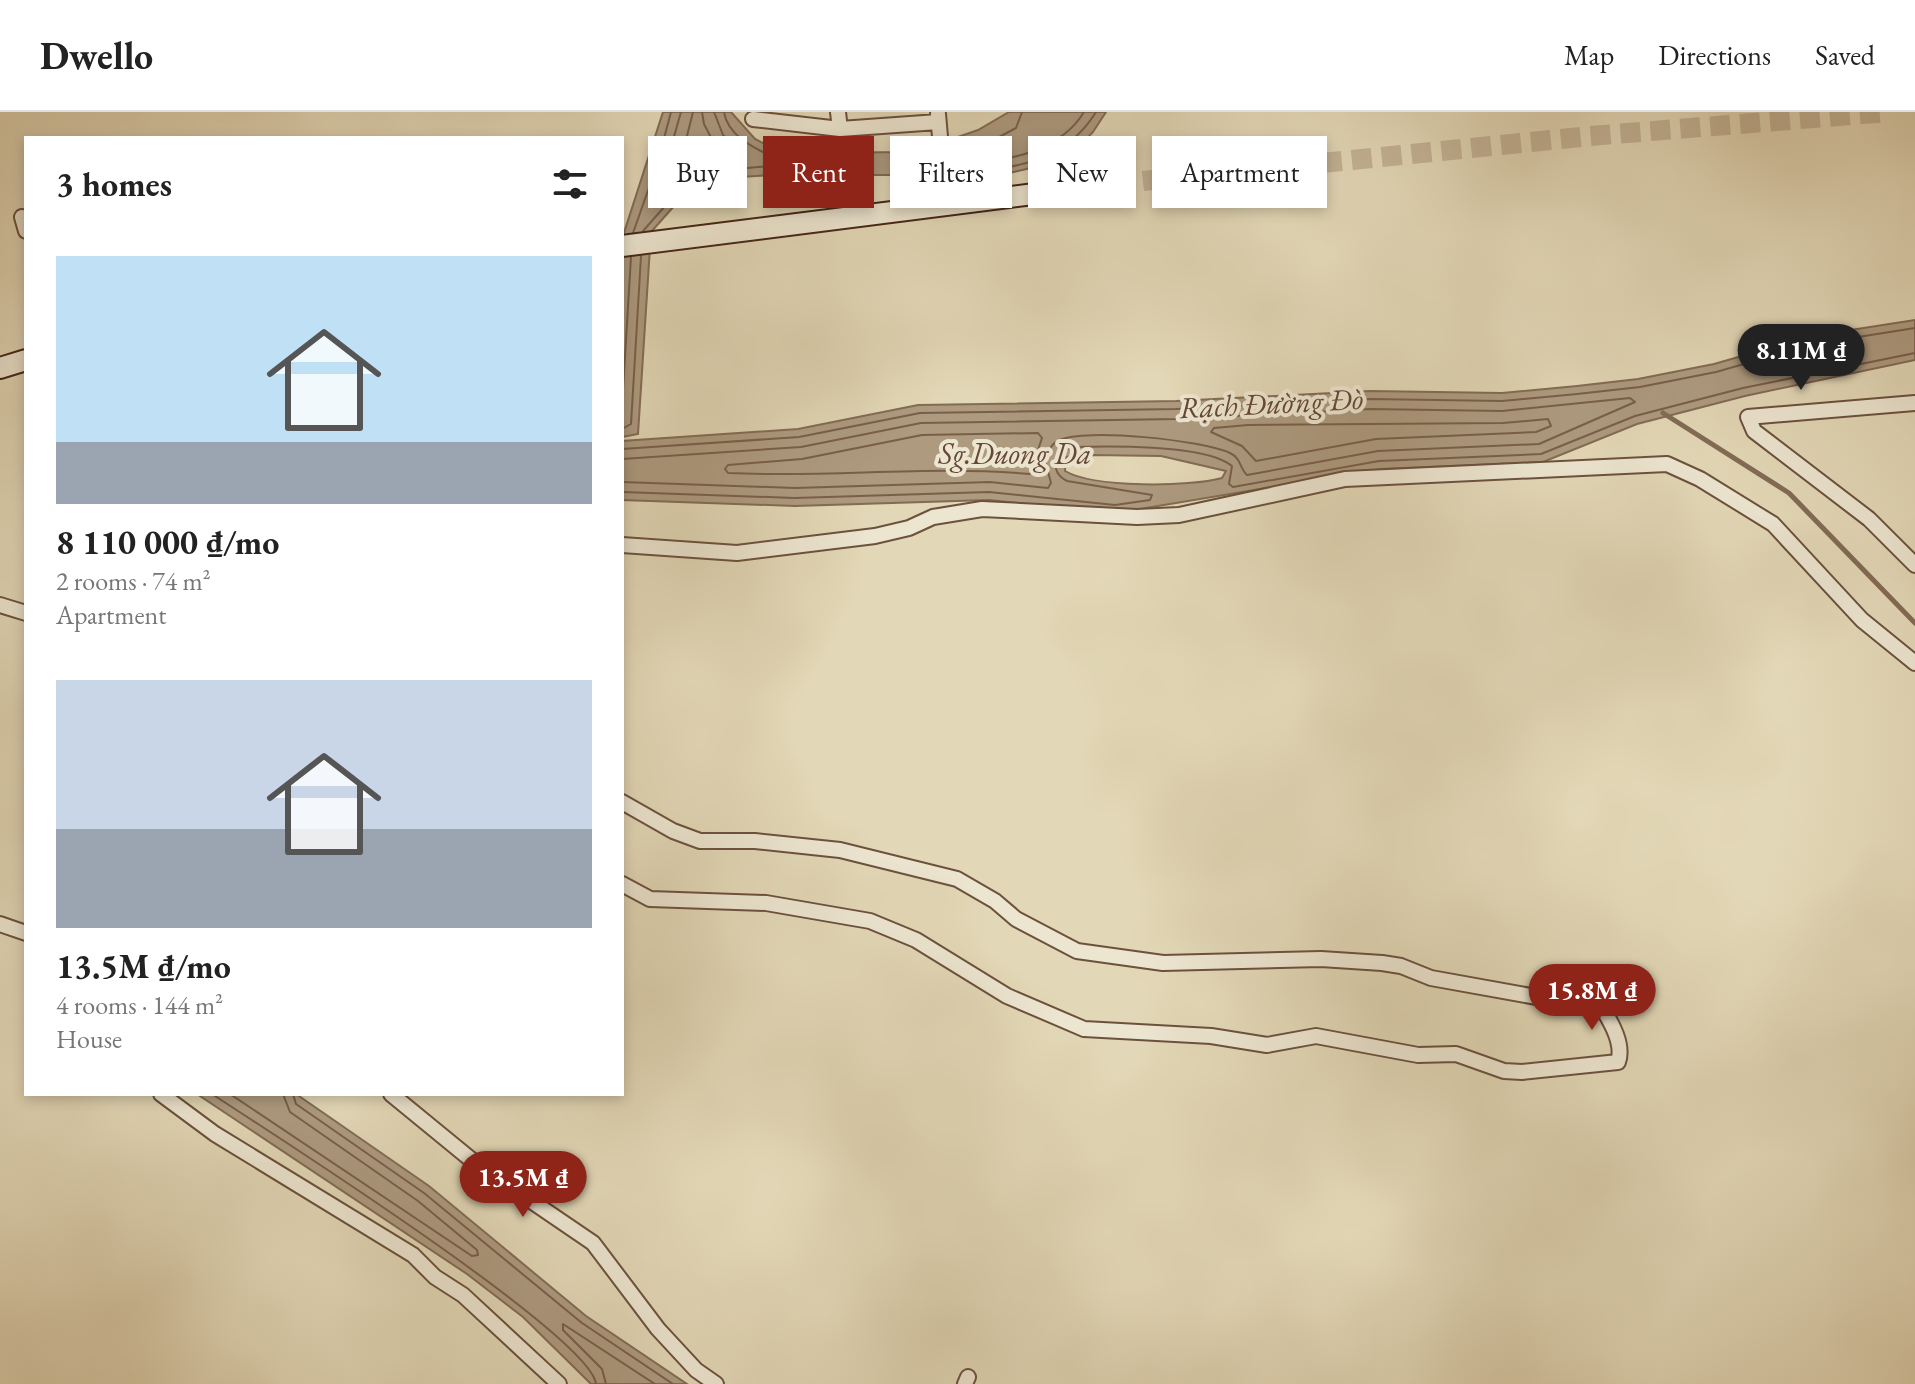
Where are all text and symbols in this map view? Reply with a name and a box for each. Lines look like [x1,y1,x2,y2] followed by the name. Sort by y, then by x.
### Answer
[40,31,153,80] text: Dwello
[1564,37,1614,73] text: Map
[1658,37,1771,73] text: Directions
[1815,37,1875,73] text: Saved
[648,136,747,208] chip: Buy
[763,136,874,208] chip: Rent
[890,136,1012,208] chip: Filters
[1028,136,1136,208] chip: New
[1152,136,1327,208] chip: Apartment
[56,162,172,206] text: 3 homes
[548,162,592,206] icon: filters
[252,308,396,452] icon: home
[1727,324,1875,392] pin: 8.11M ₫
[1756,333,1846,367] text: 8.11M ₫
[1178,379,1364,427] water label: Rạch Đường Đò
[937,434,1092,473] water label: Sg.Duong Da
[56,520,279,564] text: 8 110 000 ₫/mo
[56,564,211,598] text: 2 rooms · 74 m²
[56,598,166,632] text: Apartment
[252,732,396,876] icon: home
[56,944,231,988] text: 13.5M ₫/mo
[1518,964,1666,1032] pin: 15.8M ₫
[1547,973,1637,1007] text: 15.8M ₫
[56,988,223,1022] text: 4 rooms · 144 m²
[56,1022,122,1056] text: House
[449,1151,597,1219] pin: 13.5M ₫
[478,1160,568,1194] text: 13.5M ₫

